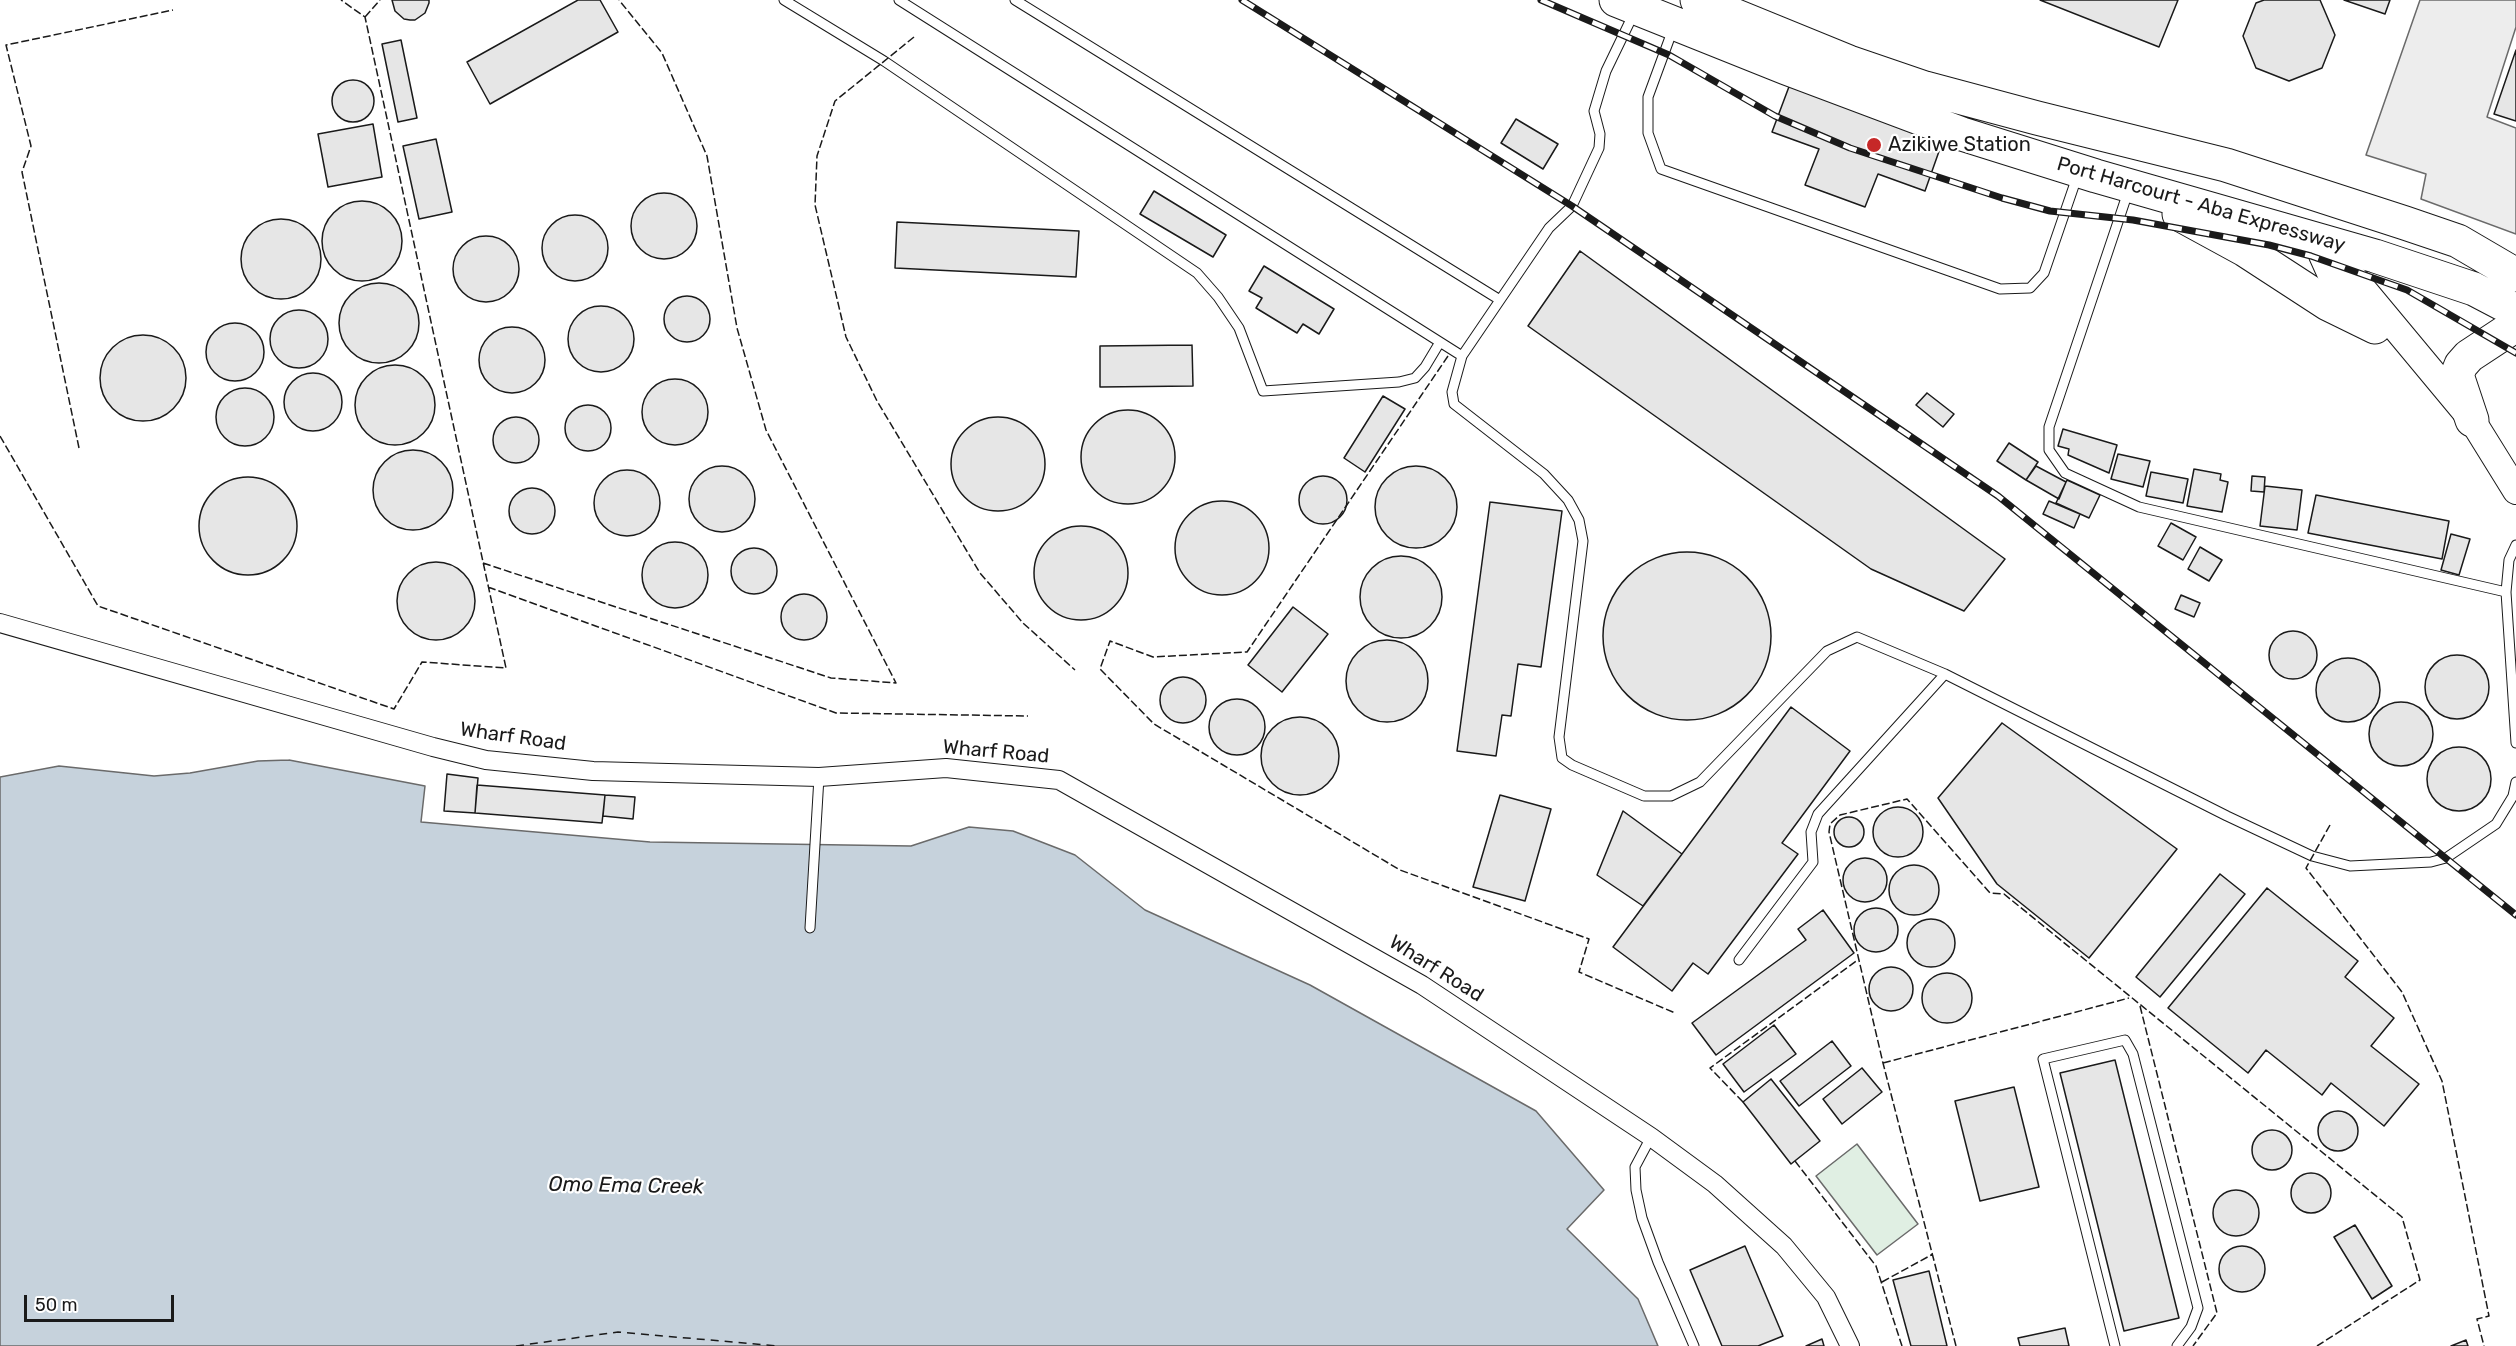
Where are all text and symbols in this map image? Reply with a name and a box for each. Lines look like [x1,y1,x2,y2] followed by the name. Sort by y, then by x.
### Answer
[1888,133,2031,157] place label: Azikiwe Station
[1865,136,1883,154] marker: Azikiwe Station
[2054,152,2348,258] street label: Port Harcourt - Aba Expressway
[458,718,568,756] street label: Wharf Road
[942,735,1050,769] street label: Wharf Road
[1384,931,1488,1007] street label: Wharf Road
[548,1172,704,1200] water label: Omo Ema Creek
[27,1283,177,1321] scale bar
[35,1294,78,1316] text: 50 m

